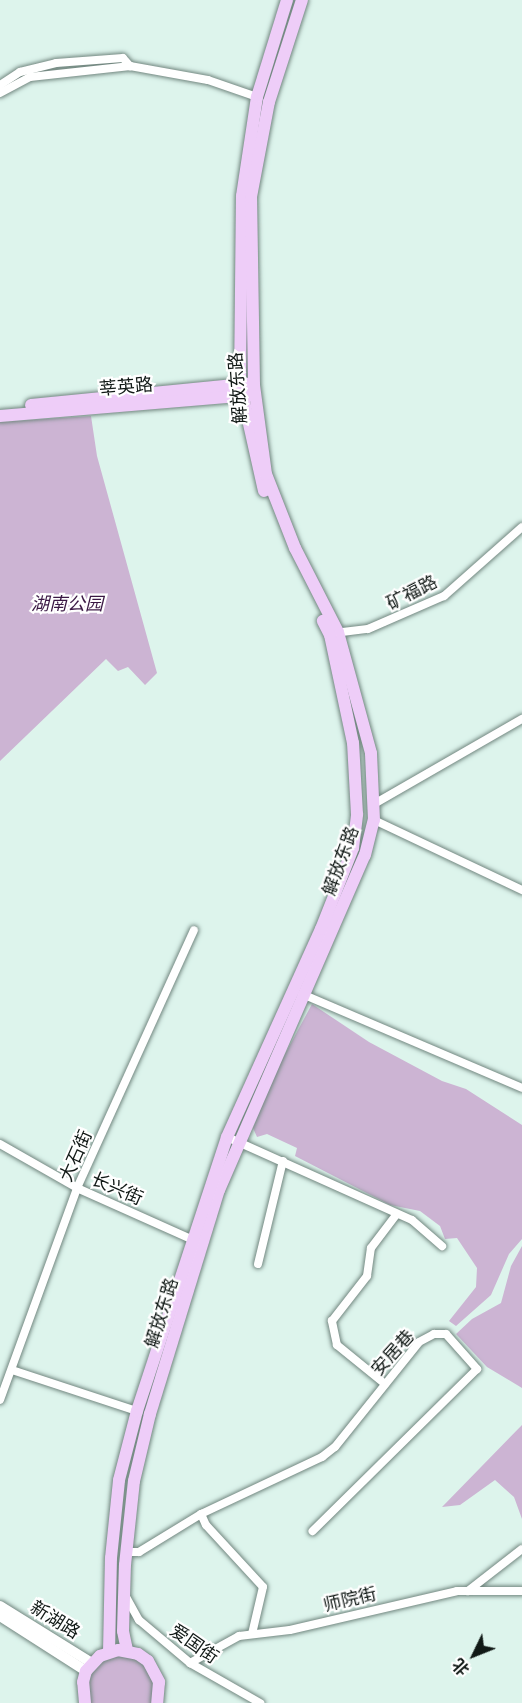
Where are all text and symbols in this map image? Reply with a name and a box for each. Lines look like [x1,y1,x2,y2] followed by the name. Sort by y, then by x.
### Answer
[225,351,251,425] street label: 解放东路
[98,374,154,400] street label: 莘英路
[383,571,441,615] street label: 矿福路
[31,593,103,615] park label: 湖南公园
[319,823,363,899] street label: 解放东路
[55,1127,97,1185] street label: 大石街
[88,1168,146,1210] street label: 长兴街
[141,1275,183,1351] street label: 解放东路
[367,1326,419,1380] street label: 安居巷
[321,1583,379,1617] street label: 师院街
[26,1597,84,1643] street label: 新湖路
[166,1620,222,1668] street label: 爱国街
[444,1625,504,1685] north arrow
[448,1655,474,1680] text: 北

